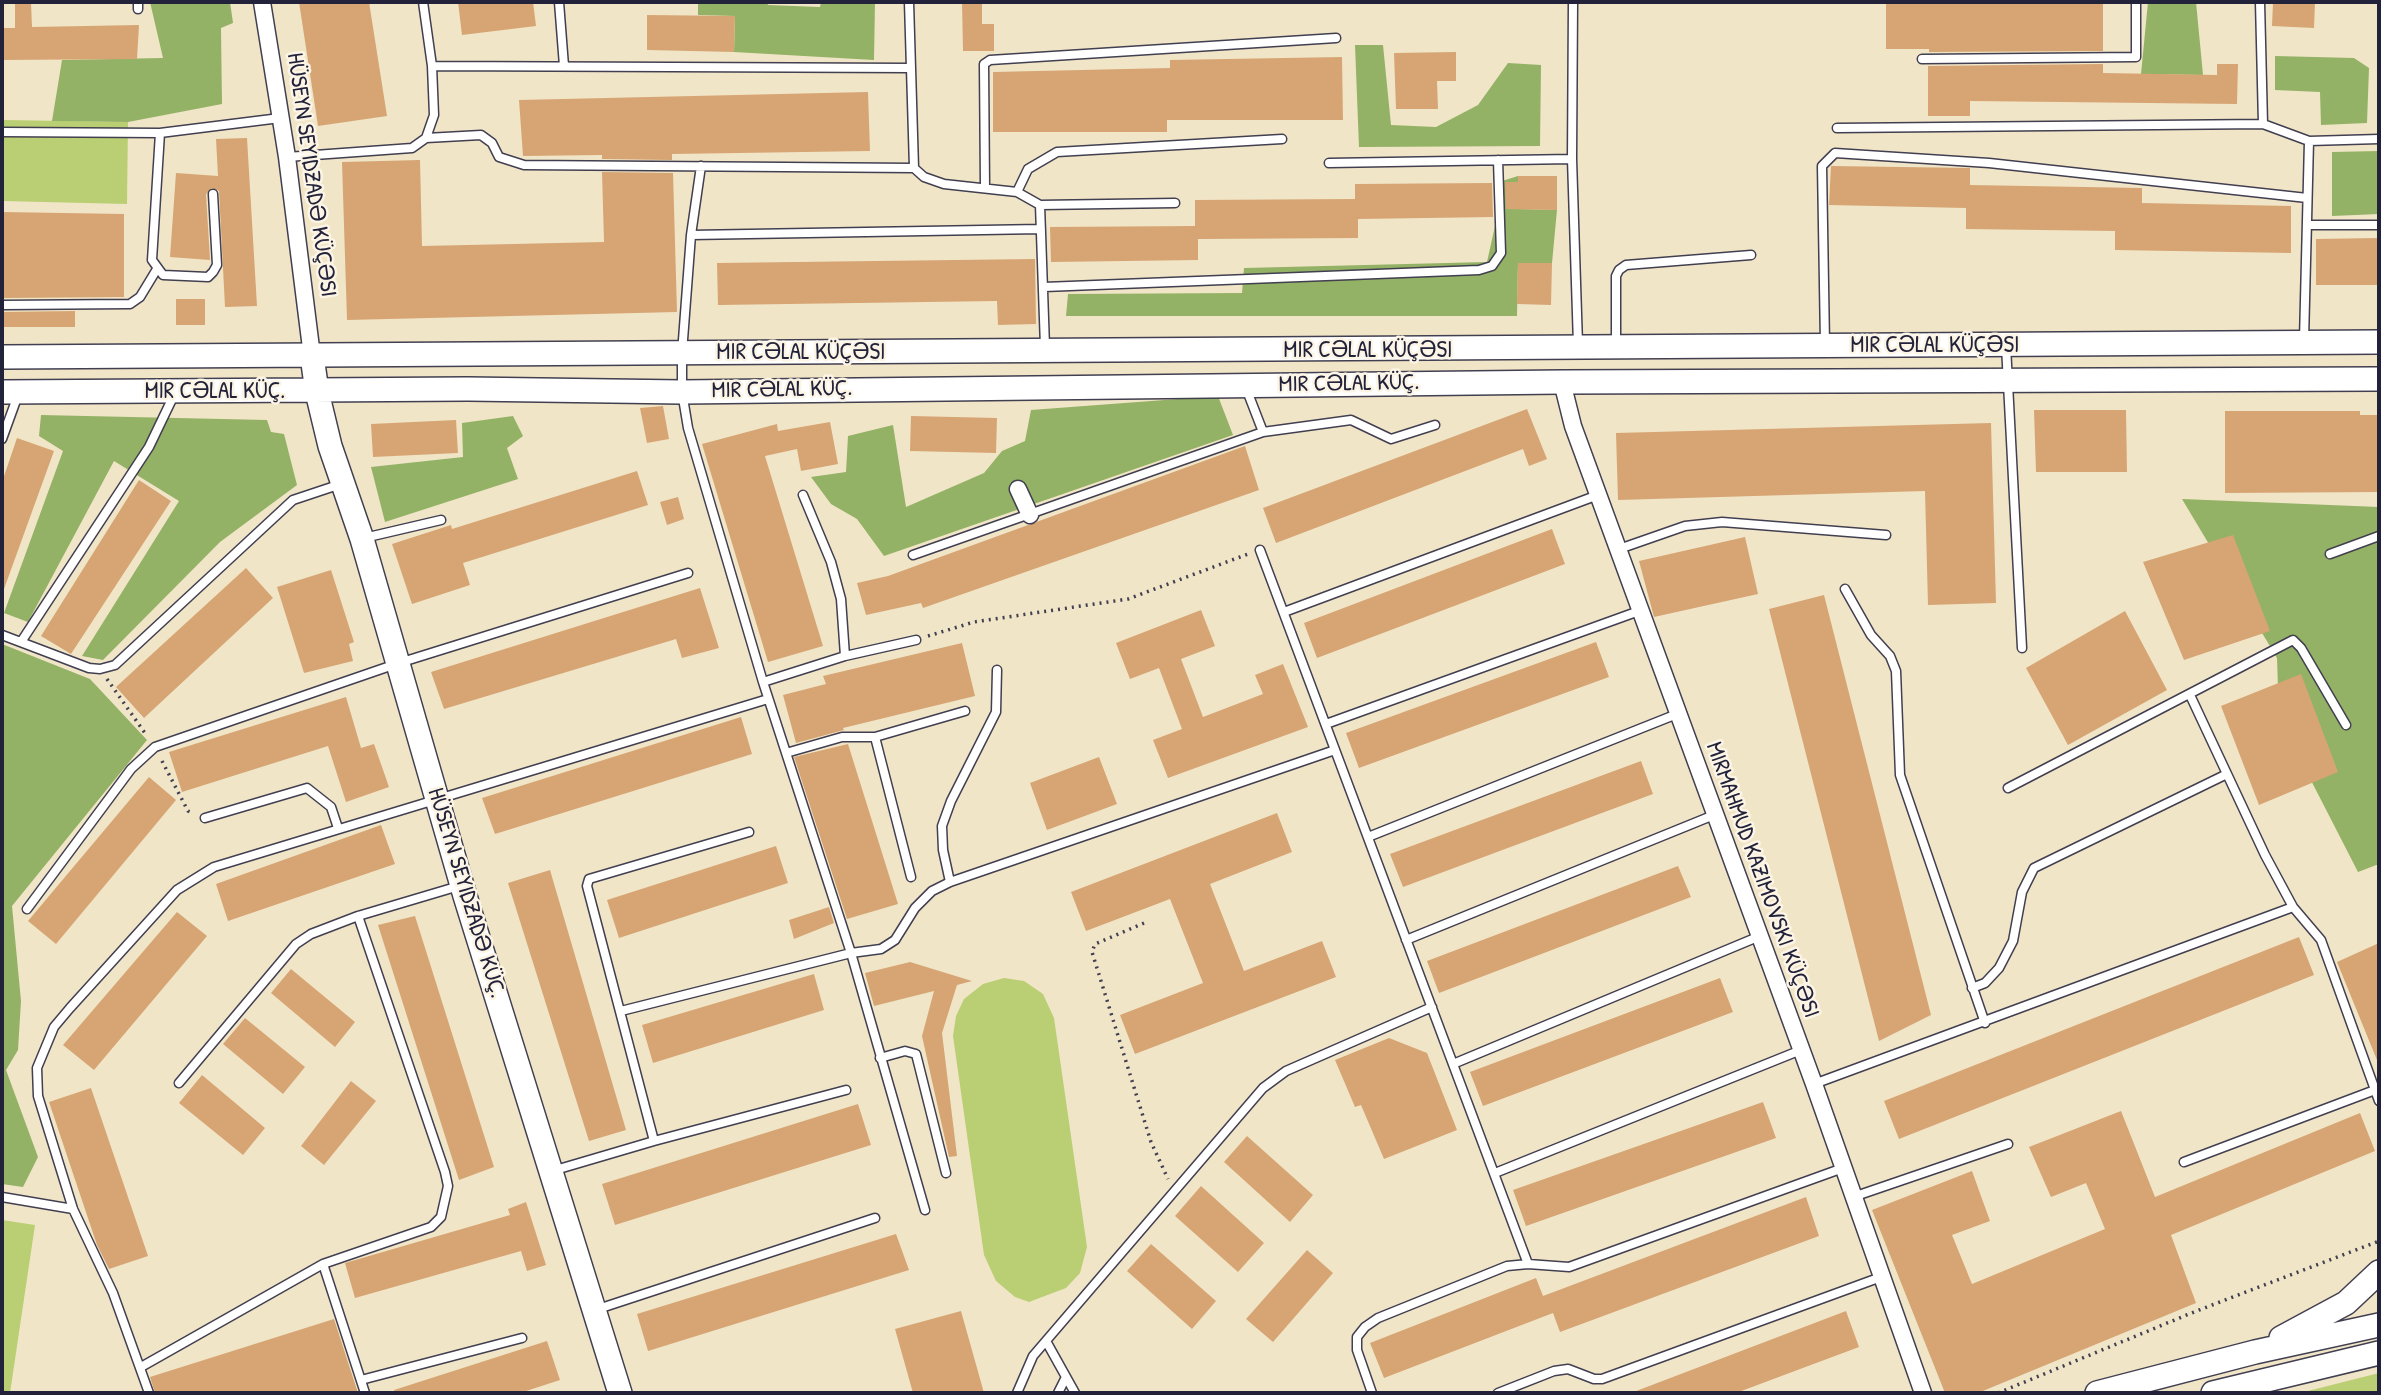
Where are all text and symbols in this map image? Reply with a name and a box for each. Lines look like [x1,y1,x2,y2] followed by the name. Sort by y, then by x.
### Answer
[280,51,342,299] street label: HÜSEYN SEYIDZADƏ KÜÇƏSI
[1851,332,2019,360] street label: MIR CƏLAL KÜÇƏSI
[1284,337,1452,365] street label: MIR CƏLAL KÜÇƏSI
[717,339,885,367] street label: MIR CƏLAL KÜÇƏSI
[1278,369,1420,399] street label: MIR CƏLAL KÜÇ.
[711,375,853,405] street label: MIR CƏLAL KÜÇ.
[145,378,285,406] street label: MIR CƏLAL KÜÇ.
[1699,738,1825,1022] street label: MIRMAHMUD KAZIMOVSKI KÜÇƏSI
[421,785,511,1001] street label: HÜSEYN SEYIDZADƏ KÜÇ.

